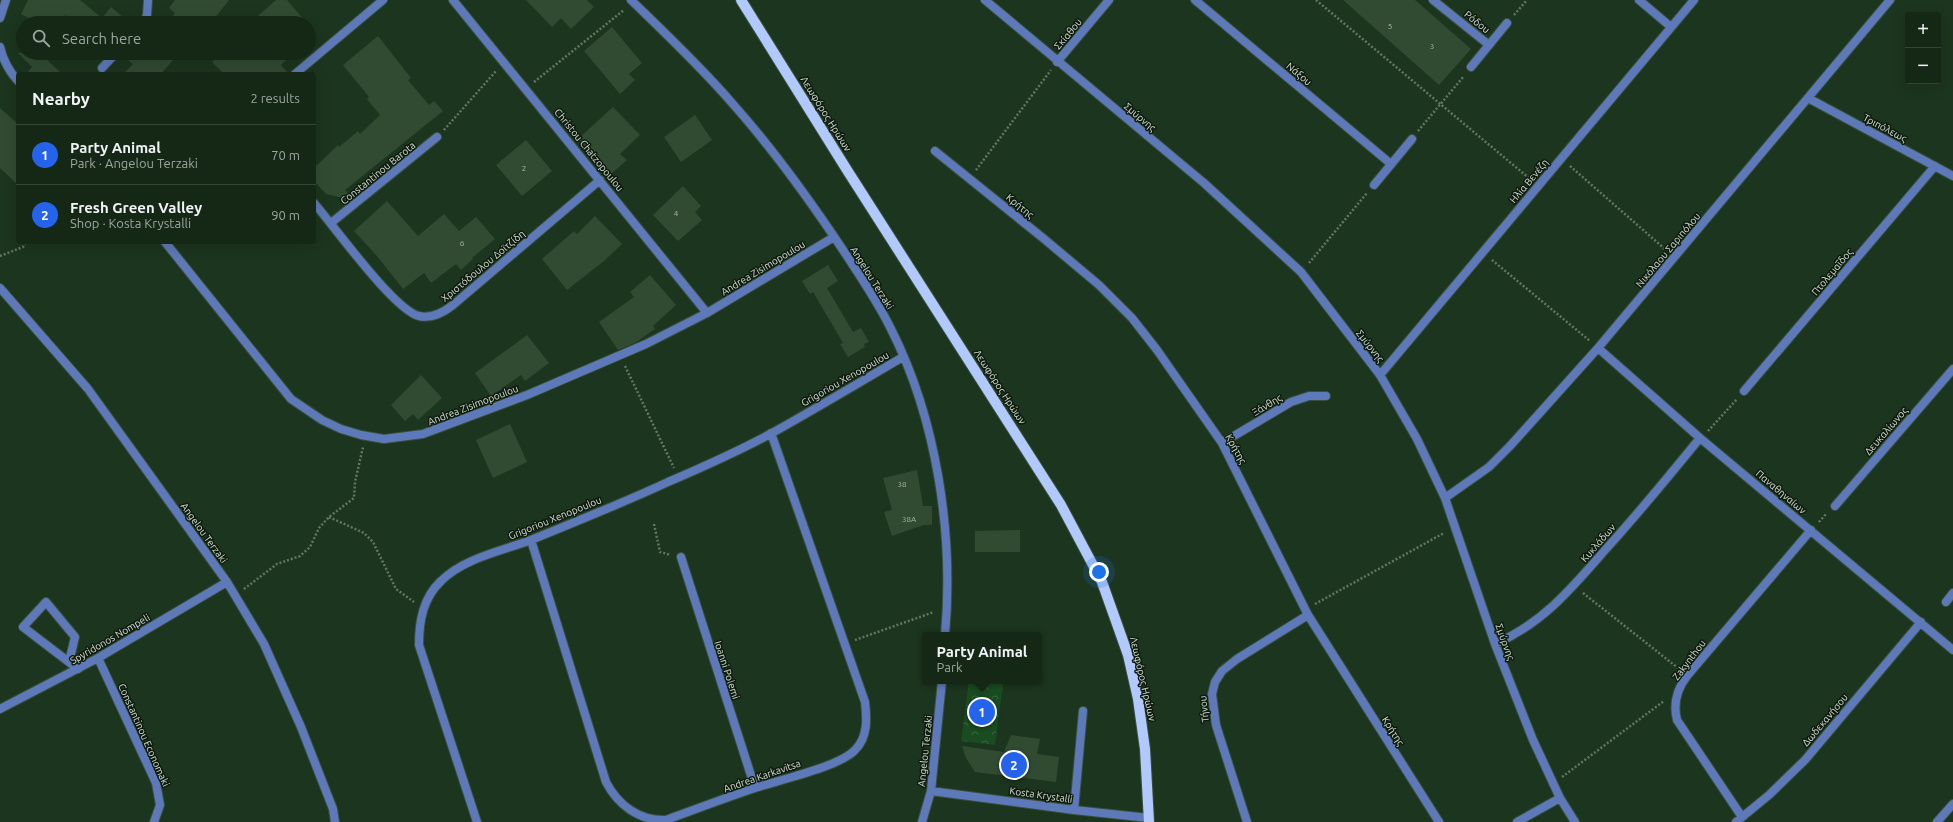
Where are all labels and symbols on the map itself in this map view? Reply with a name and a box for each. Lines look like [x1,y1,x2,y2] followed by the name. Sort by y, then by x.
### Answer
[1462,9,1492,35] street label: Ρόδου
[1052,16,1084,52] street label: Σκίαθου
[1388,22,1392,31] house number: 5
[1430,42,1434,51] house number: 3
[1284,60,1314,88] street label: Νάξου
[798,75,854,154] street label: Λεωφόρος Ηρώων
[1122,101,1158,134] street label: Σμύρνης
[552,107,626,193] street label: Christou Chatzopoulou
[1861,112,1909,144] street label: Τριπόλεως
[338,140,418,206] street label: Constantinou Barota
[1507,157,1551,206] street label: Ηλία Βενέζη
[522,164,526,173] house number: 2
[1004,192,1036,221] street label: Κρήτης
[674,209,679,218] house number: 4
[1634,211,1702,289] street label: Νικόλαου Σαριπόλου
[439,228,528,305] street label: Χριστόδουλου Δοϊτζίδη
[460,239,465,248] house number: 6
[719,239,807,297] street label: Andrea Zisimopoulou
[848,245,896,311] street label: Angelou Terzaki
[1809,246,1855,298] street label: Πτολεμαΐδος
[1354,328,1386,365] street label: Σμύρνης
[972,348,1028,426] street label: Λεωφόρος Ηρώων
[799,349,891,409] street label: Grigoriou Xenopoulou
[426,383,520,427] street label: Andrea Zisimopoulou
[1250,392,1284,418] street label: Ξάνθης
[1862,405,1910,457] street label: Δευκαλίωνος
[1223,432,1249,466] street label: Κρήτης
[1754,468,1808,516] street label: Παναθηναίων
[897,480,907,489] house number: 38
[507,494,603,542] street label: Grigoriou Xenopoulou
[179,501,229,565] street label: Angelou Terzaki
[902,515,917,524] house number: 38A
[1578,521,1618,564] street label: Κυκλάδων
[1089,562,1109,582] your location
[68,612,152,666] street label: Spyridonos Nompeli
[1493,622,1517,662] street label: Σμύρνης
[1128,636,1158,722] street label: Λεωφόρος Ηρώων
[1670,638,1708,682] street label: Zakynthou
[712,639,742,701] street label: Ioanni Polemi
[116,682,172,788] street label: Constantinou Economaki
[1800,692,1850,748] street label: Δωδεκανήσου
[1197,695,1211,723] street label: Τήνου
[969,697,995,727] pin: 1
[1380,714,1406,748] street label: Κρήτης
[916,715,934,787] street label: Angelou Terzaki
[1001,750,1027,780] pin: 2
[722,758,802,794] street label: Andrea Karkavitsa
[1009,785,1073,805] street label: Kosta Krystalli

